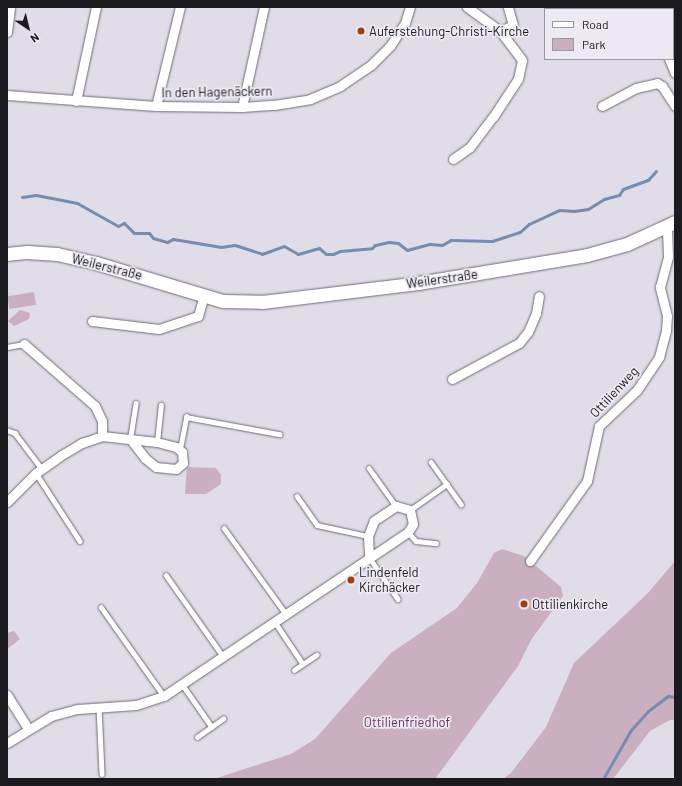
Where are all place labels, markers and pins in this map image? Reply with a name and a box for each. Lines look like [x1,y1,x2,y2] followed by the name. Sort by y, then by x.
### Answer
[369,23,529,39] place label: Auferstehung-Christi-Kirche
[356,26,366,36] marker: Auferstehung-Christi-Kirche
[359,565,420,596] place label: Lindenfeld Kirchäcker
[346,575,356,585] marker: Lindenfeld Kirchäcker
[532,596,608,612] place label: Ottilienkirche
[519,599,529,609] marker: Ottilienkirche

